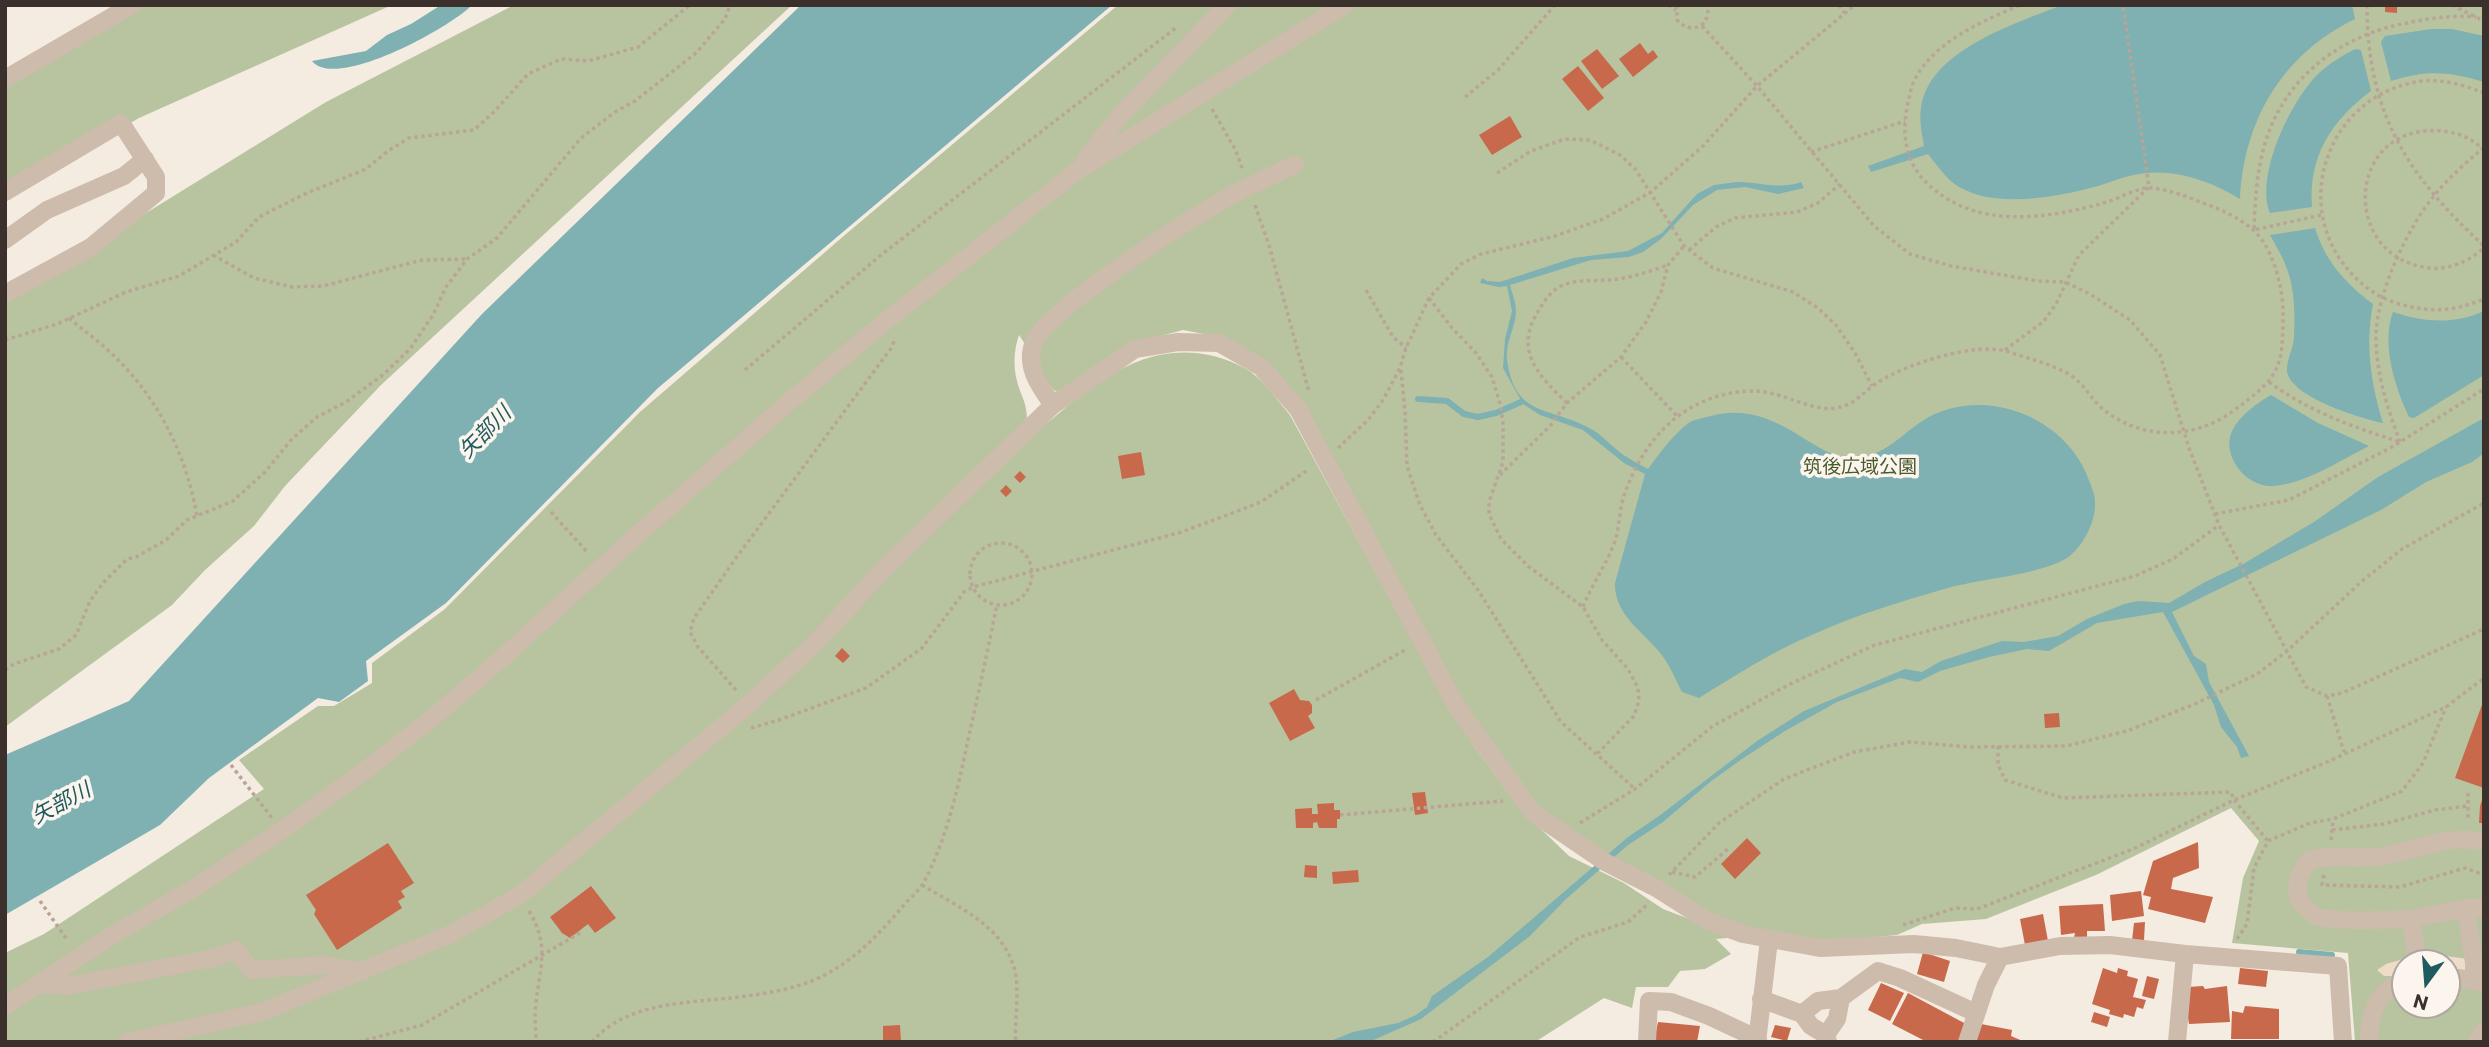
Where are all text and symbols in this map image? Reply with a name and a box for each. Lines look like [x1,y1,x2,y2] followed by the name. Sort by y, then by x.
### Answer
[454,401,516,463] water label: 矢部川
[1803,456,1917,478] park label: 筑後広域公園
[27,777,95,829] water label: 矢部川
[2391,949,2461,1019] north arrow
[2411,990,2431,1016] text: N

